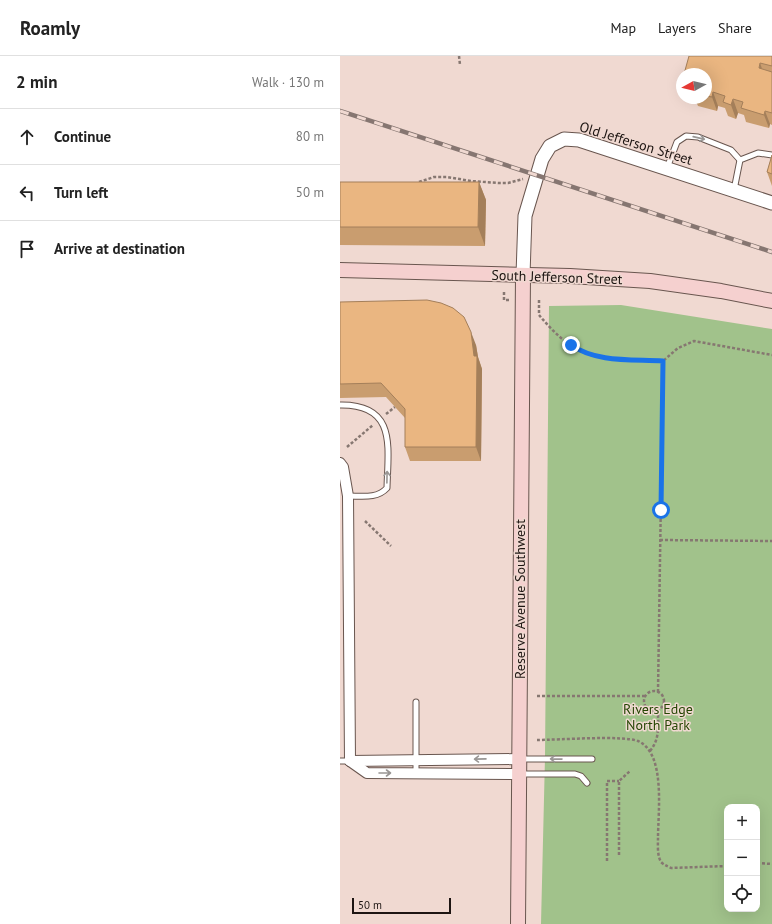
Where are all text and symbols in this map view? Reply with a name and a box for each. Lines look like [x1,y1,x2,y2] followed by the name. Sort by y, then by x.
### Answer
[20,16,80,40] text: Roamly
[610,19,636,37] text: Map
[658,19,696,37] text: Layers
[718,19,752,37] text: Share
[676,68,712,104] north arrow
[16,71,57,93] text: 2 min
[252,74,324,91] text: Walk · 130 m
[577,117,695,169] street label: Old Jefferson Street
[16,126,38,148] icon: ahead
[54,127,111,146] text: Continue
[296,128,324,145] text: 80 m
[692,134,705,142] one-way arrow
[16,182,38,204] icon: left
[54,183,108,202] text: Turn left
[296,184,324,201] text: 50 m
[16,238,38,260] icon: arrive
[54,239,185,258] text: Arrive at destination
[491,266,623,288] street label: South Jefferson Street
[562,336,580,354] route end
[383,471,391,484] one-way arrow
[652,501,670,519] route start
[511,519,529,679] street label: Reserve Avenue Southwest
[623,700,693,734] park label: Rivers Edge North Park
[474,755,487,763] one-way arrow
[550,755,563,763] one-way arrow
[378,769,391,777] one-way arrow
[724,804,760,912] map controls
[724,804,760,840] button: +
[724,840,760,876] button: −
[724,876,760,912] button: locate
[352,896,451,915] scale bar
[358,898,382,912] text: 50 m

